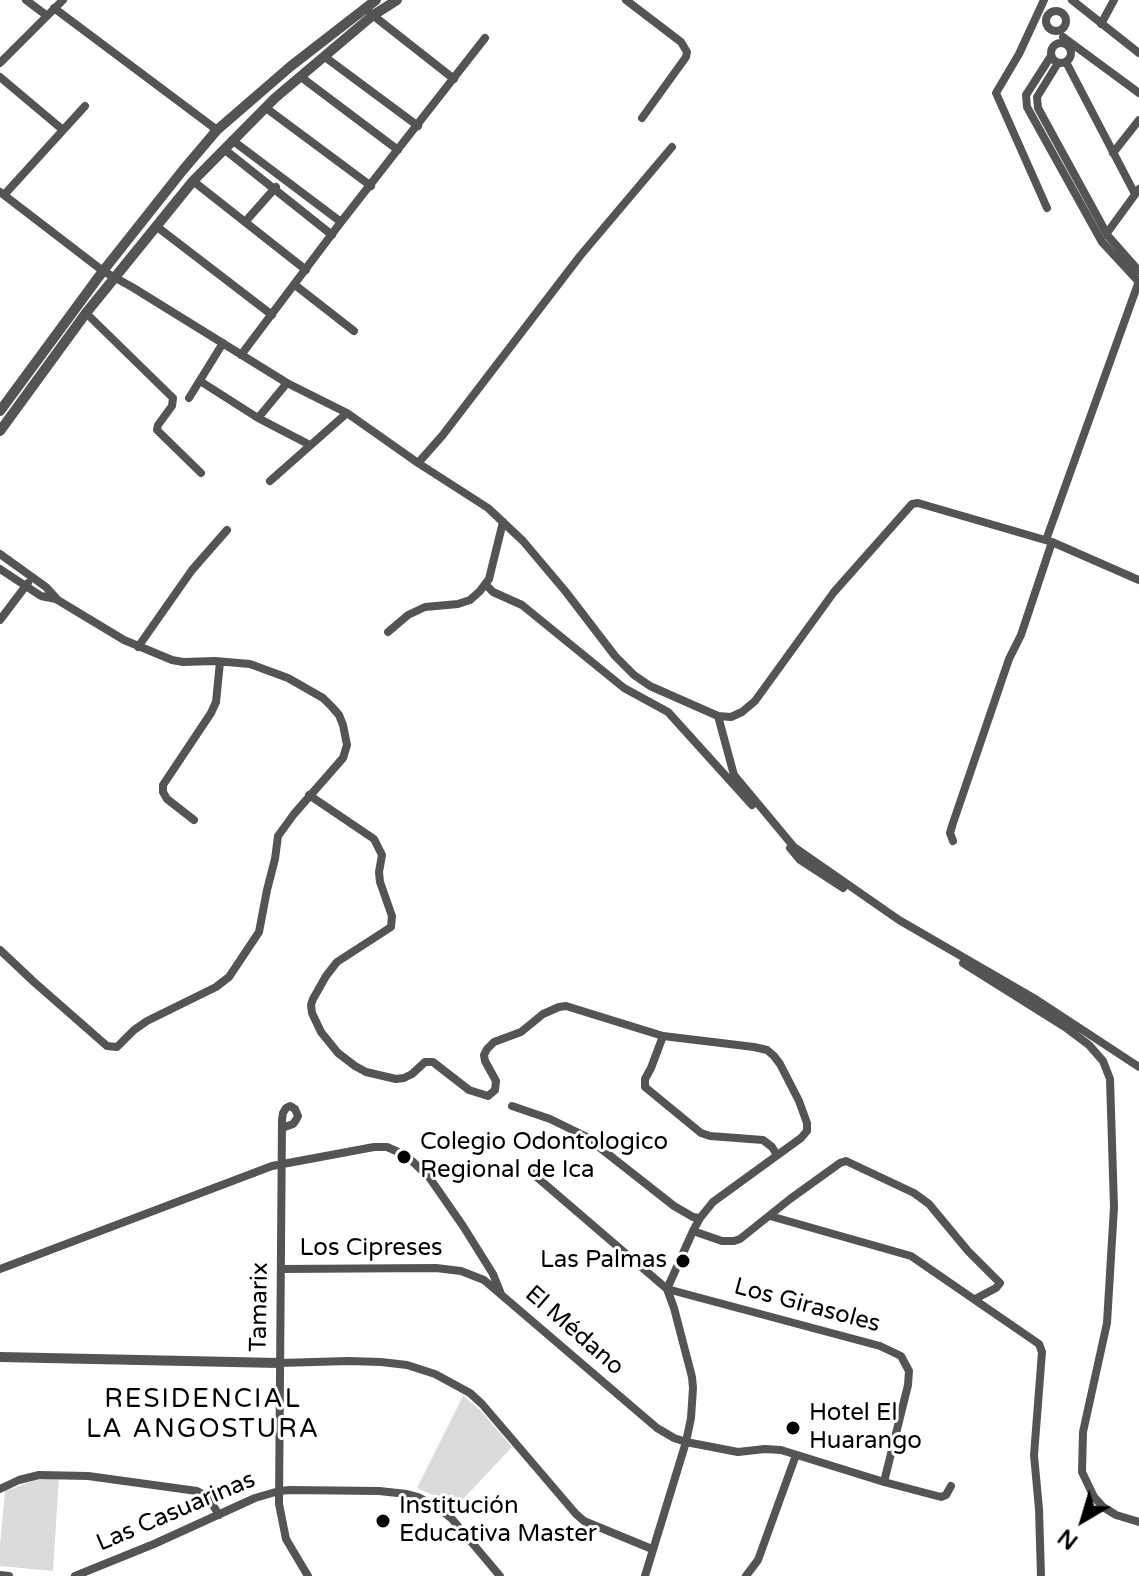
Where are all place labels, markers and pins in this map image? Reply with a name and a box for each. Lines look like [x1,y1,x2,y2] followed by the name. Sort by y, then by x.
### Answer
[420,1129,668,1185] place label: Colegio Odontologico Regional de Ica
[395,1148,413,1166] marker: Colegio Odontologico Regional de Ica
[540,1247,667,1275] place label: Las Palmas
[674,1252,692,1270] marker: Las Palmas
[809,1400,922,1456] place label: Hotel El Huarango
[784,1419,802,1437] marker: Hotel El Huarango
[399,1493,597,1549] place label: Institución Educativa Master
[374,1512,392,1530] marker: Institución Educativa Master

